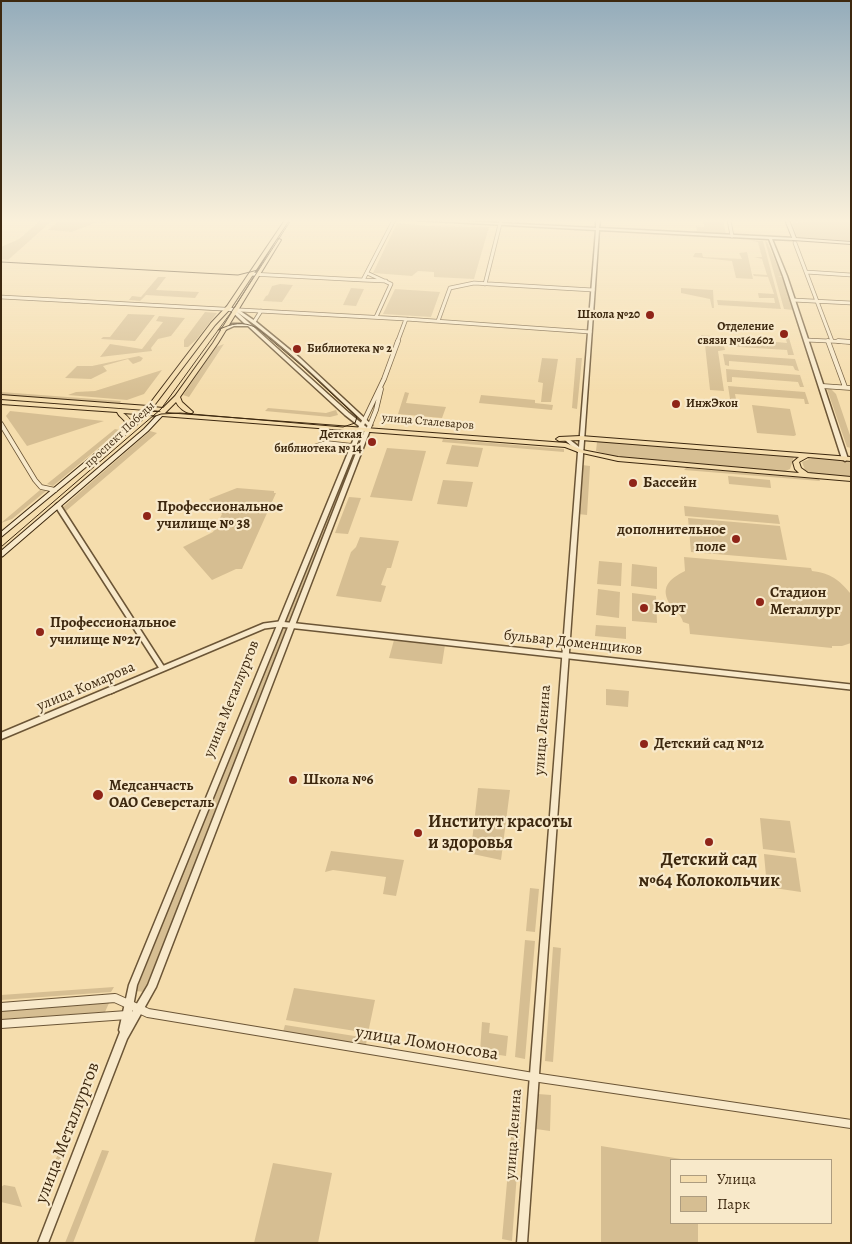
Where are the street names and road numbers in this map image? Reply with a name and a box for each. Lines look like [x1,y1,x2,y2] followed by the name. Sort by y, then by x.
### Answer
[82,399,158,471] street label: проспект Победы
[381,411,475,433] street label: улица Сталеваров
[503,627,643,659] street label: бульвар Доменщиков
[200,638,264,760] street label: улица Металлургов
[34,658,138,716] street label: улица Комарова
[531,684,555,776] street label: улица Ленина
[354,1022,500,1066] street label: улица Ломоносова
[31,1059,105,1207] street label: улица Металлургов
[502,1088,526,1180] street label: улица Ленина

